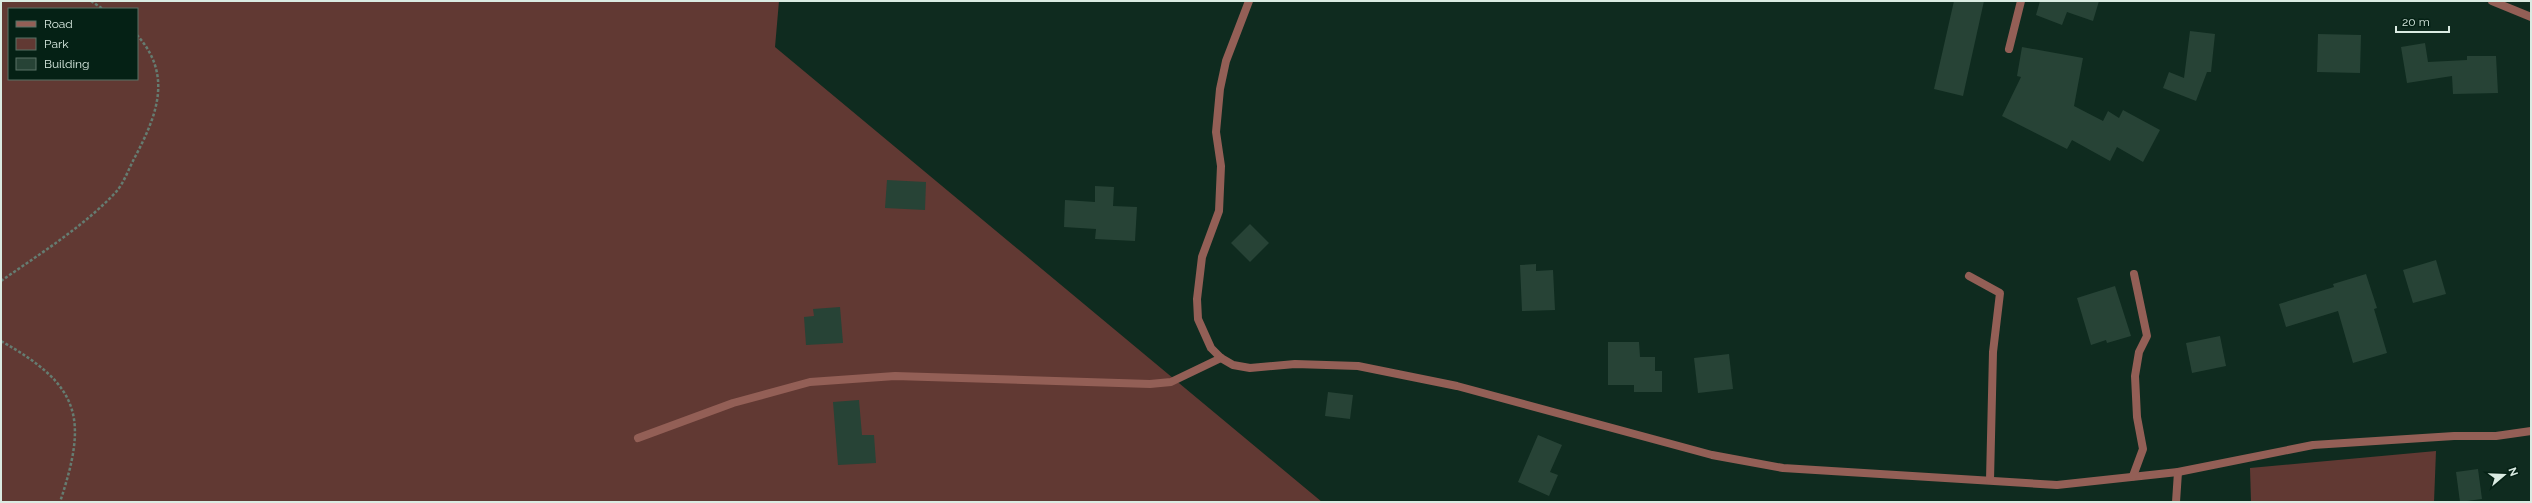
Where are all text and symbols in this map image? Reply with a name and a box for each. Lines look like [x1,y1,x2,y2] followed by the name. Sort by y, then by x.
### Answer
[8,8,138,80] legend
[2396,8,2449,34] scale bar
[2402,15,2430,29] text: 20 m
[44,17,73,31] text: Road
[44,37,69,51] text: Park
[44,57,90,71] text: Building
[2484,455,2524,495] north arrow
[2505,466,2520,478] text: N

